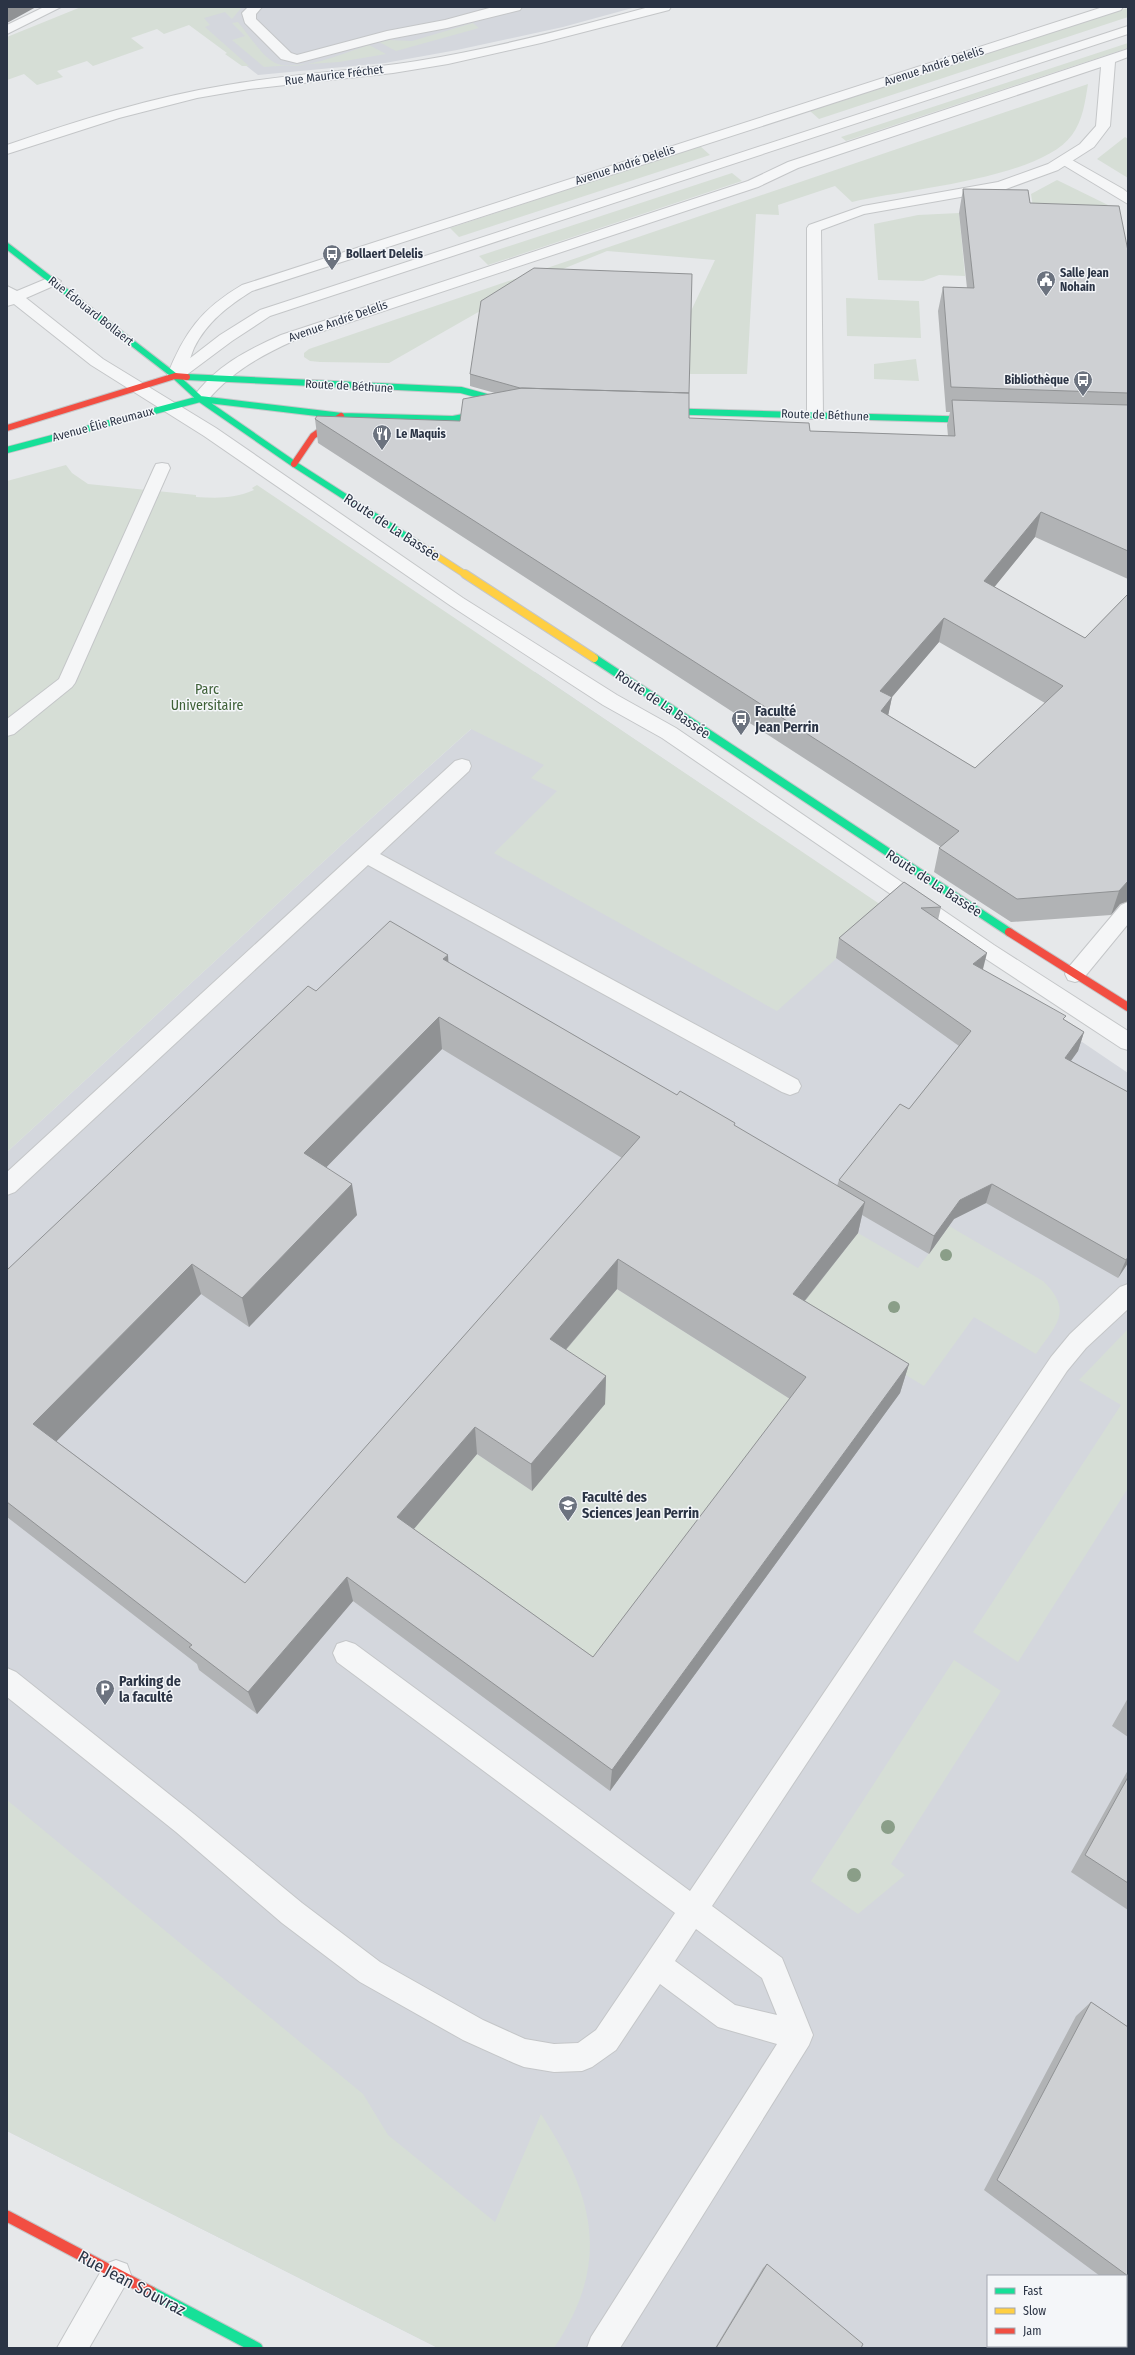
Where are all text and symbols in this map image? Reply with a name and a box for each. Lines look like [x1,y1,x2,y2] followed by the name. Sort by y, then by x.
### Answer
[882,43,986,89] street label: Avenue André Delelis
[284,62,384,88] street label: Rue Maurice Fréchet
[573,142,677,188] street label: Avenue André Delelis
[321,243,343,271] bus stop icon: Bollaert Delelis
[346,247,424,261] place label: Bollaert Delelis
[1060,266,1109,294] place label: Salle Jean Nohain
[1035,269,1057,297] public building icon: Salle Jean Nohain
[46,273,137,349] street label: Rue Édouard Bollaert
[287,297,389,345] street label: Avenue André Delelis
[1072,369,1094,397] bus stop icon: Bibliothèque
[1004,373,1069,387] place label: Bibliothèque
[305,377,393,395] street label: Route de Béthune
[50,403,156,444] street label: Avenue Élie Reumaux
[781,406,869,424] street label: Route de Béthune
[371,423,393,451] restaurant icon: Le Maquis
[396,427,446,441] place label: Le Maquis
[341,490,443,565] street label: Route de La Bassée
[612,666,713,742] street label: Route de La Bassée
[171,681,243,714] park label: Parc Universitaire
[754,703,819,736] place label: Faculté Jean Perrin
[730,708,752,736] bus stop icon: Faculté Jean Perrin
[883,846,985,921] street label: Route de La Bassée
[582,1489,699,1522] place label: Faculté des Sciences Jean Perrin
[557,1494,579,1522] school or university icon: Faculté des Sciences Jean Perrin
[119,1673,181,1706] place label: Parking de la faculté
[94,1678,116,1706] parking icon: Parking de la faculté
[74,2246,189,2321] street label: Rue Jean Souvraz
[987,2275,1127,2347] legend
[1023,2284,1042,2298] text: Fast
[1023,2304,1046,2318] text: Slow
[1023,2324,1041,2338] text: Jam

